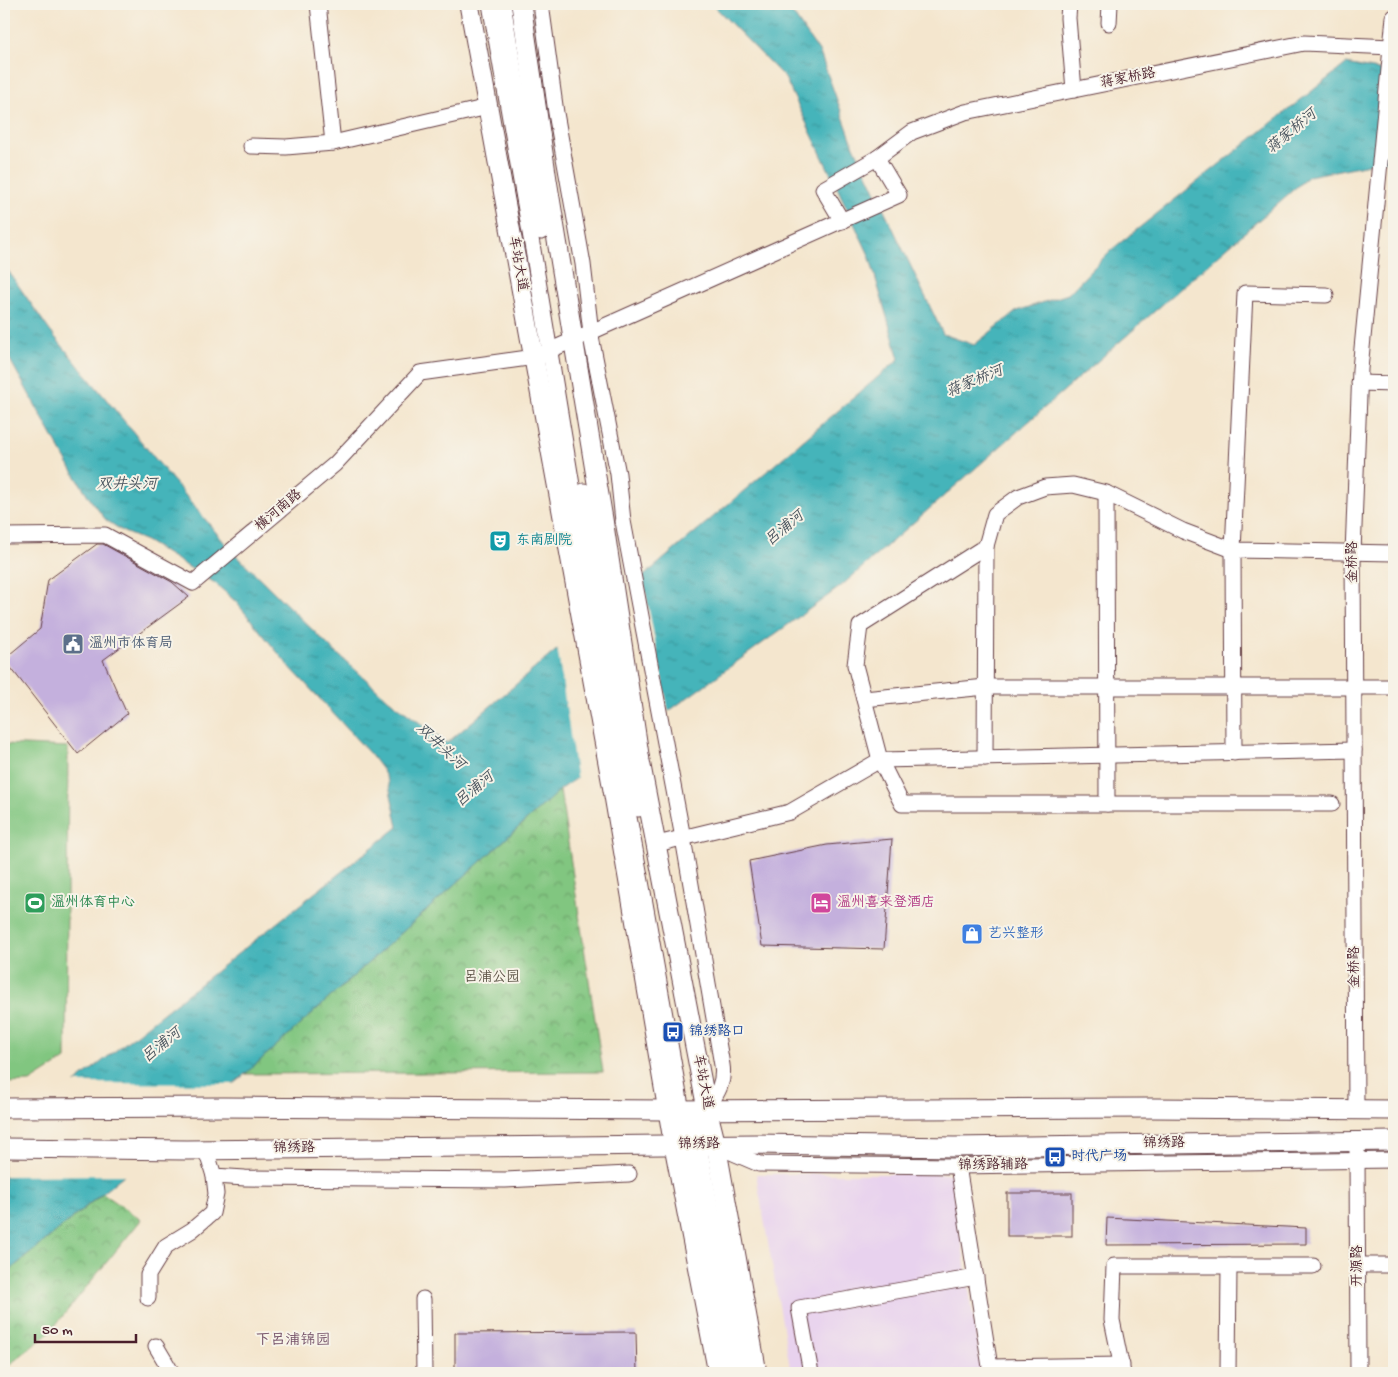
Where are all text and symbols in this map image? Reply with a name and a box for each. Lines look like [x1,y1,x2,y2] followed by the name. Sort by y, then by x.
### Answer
[1099,64,1157,93] street label: 蒋家桥路
[1263,103,1323,158] water label: 蒋家桥河
[504,235,530,293] street label: 车站大道
[943,360,1009,402] water label: 蒋家桥河
[97,475,160,494] water label: 双井头河
[251,486,306,536] street label: 横河南路
[761,505,810,550] water label: 吕浦河
[488,529,512,553] theatre icon: 东南剧院
[516,532,572,550] place label: 东南剧院
[1344,541,1362,583] street label: 金桥路
[61,632,85,656] public building icon: 温州市体育局
[89,635,173,653] place label: 温州市体育局
[412,719,471,776] water label: 双井头河
[451,766,500,811] water label: 吕浦河
[23,891,47,915] sports icon: 温州体育中心
[809,891,833,915] hotel icon: 温州喜来登酒店
[51,894,135,912] place label: 温州体育中心
[837,894,935,912] place label: 温州喜来登酒店
[960,922,984,946] shop icon: 艺兴整形
[988,926,1044,943] place label: 艺兴整形
[1346,946,1364,988] street label: 金桥路
[464,969,520,987] park label: 吕浦公园
[661,1020,685,1044] bus stop icon: 锦绣路口
[138,1022,187,1067] water label: 吕浦河
[689,1023,745,1041] place label: 锦绣路口
[688,1053,716,1111] street label: 车站大道
[1143,1134,1185,1153] street label: 锦绣路
[678,1135,720,1154] street label: 锦绣路
[273,1139,315,1158] street label: 锦绣路
[1043,1145,1067,1169] bus stop icon: 时代广场
[1071,1148,1127,1166] place label: 时代广场
[958,1156,1028,1175] street label: 锦绣路辅路
[1349,1245,1367,1287] street label: 开源路
[35,1312,136,1344] scale bar
[42,1322,73,1340] text: 50 m
[255,1332,331,1350] district label: 下吕浦锦园

